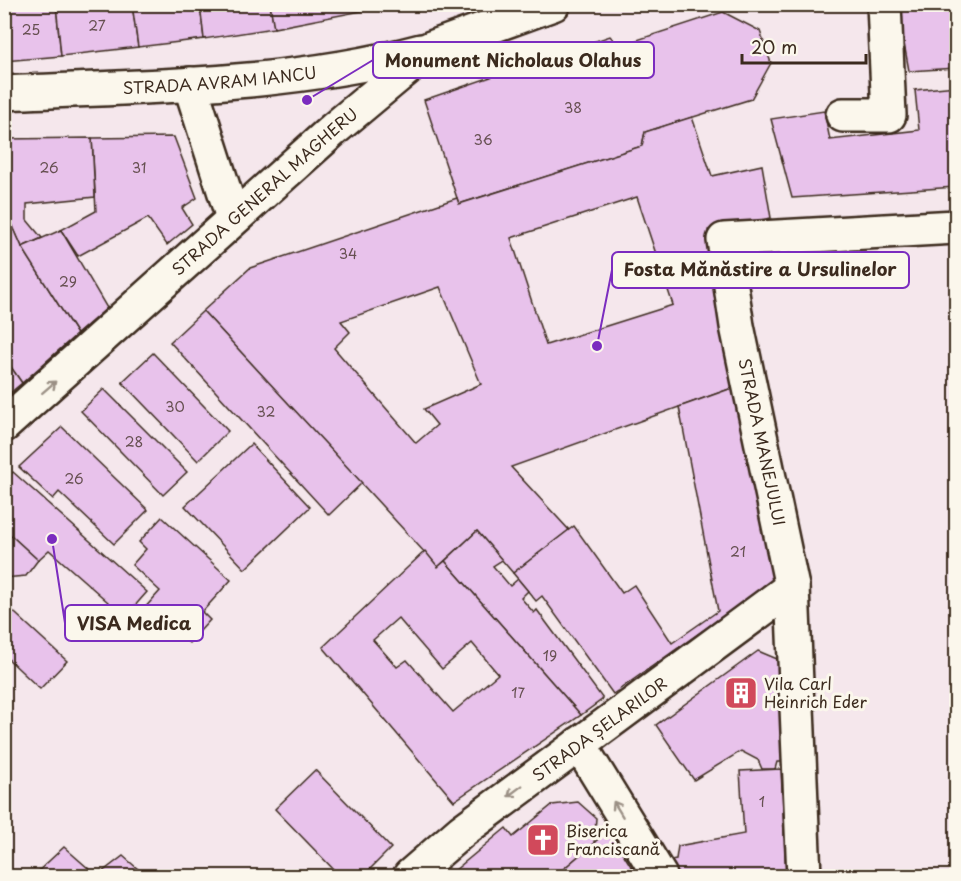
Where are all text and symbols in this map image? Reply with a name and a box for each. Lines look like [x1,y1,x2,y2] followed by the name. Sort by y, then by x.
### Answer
[88,15,106,36] house number: 27
[22,19,40,40] house number: 25
[742,27,866,65] scale bar
[751,33,797,60] text: 20 m
[373,42,654,78] callout: Monument Nicholaus Olahus
[385,46,642,73] text: Monument Nicholaus Olahus
[122,59,318,99] street label: STRADA AVRAM IANCU
[564,97,582,118] house number: 38
[166,101,362,280] street label: STRADA GENERAL MAGHERU
[473,129,493,150] house number: 36
[39,157,59,178] house number: 26
[132,157,146,178] house number: 31
[339,243,357,264] house number: 34
[612,252,909,288] callout: Fosta Mănăstire a Ursulinelor
[623,255,897,282] text: Fosta Mănăstire a Ursulinelor
[59,271,77,292] house number: 29
[733,356,792,528] street label: STRADA MANEJULUI
[41,380,56,394] one-way arrow
[165,396,185,417] house number: 30
[257,401,275,422] house number: 32
[125,431,143,452] house number: 28
[64,468,84,489] house number: 26
[730,541,746,562] house number: 21
[65,605,203,641] callout: VISA Medica
[77,609,192,636] text: VISA Medica
[543,645,557,666] house number: 19
[527,670,672,786] street label: STRADA ȘELARILOR
[764,671,867,713] place label: Vila Carl Heinrich Eder
[723,675,759,711] building icon: Vila Carl Heinrich Eder
[511,682,525,703] house number: 17
[507,784,523,797] one-way arrow
[759,791,765,812] house number: 1
[612,801,624,818] one-way arrow
[566,818,660,860] place label: Biserica Franciscană
[525,822,561,858] church icon: Biserica Franciscană

